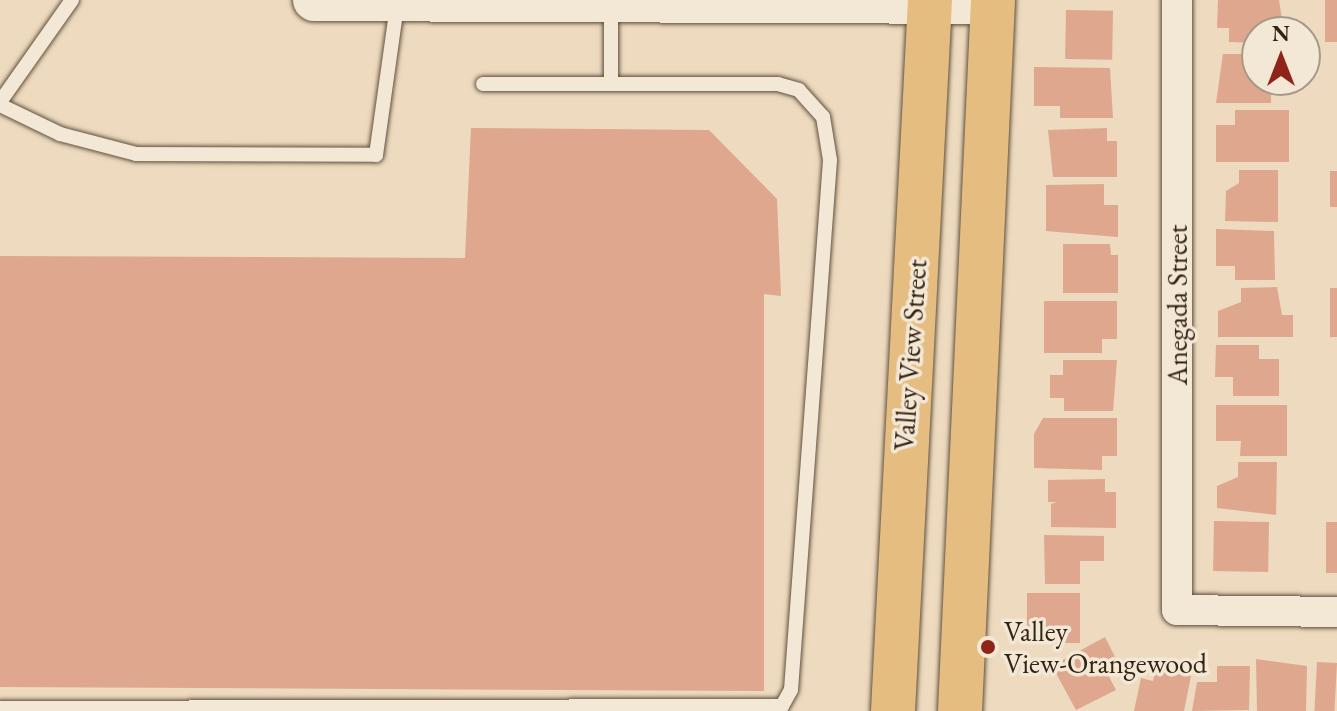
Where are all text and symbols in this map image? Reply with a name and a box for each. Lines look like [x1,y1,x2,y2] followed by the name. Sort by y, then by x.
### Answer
[1241,16,1321,96] north arrow
[1272,19,1290,48] text: N
[1160,225,1194,385] street label: Anegada Street
[887,258,933,452] street label: Valley View Street
[1004,614,1207,680] place label: Valley View-Orangewood
[979,638,997,656] marker: Valley View-Orangewood

